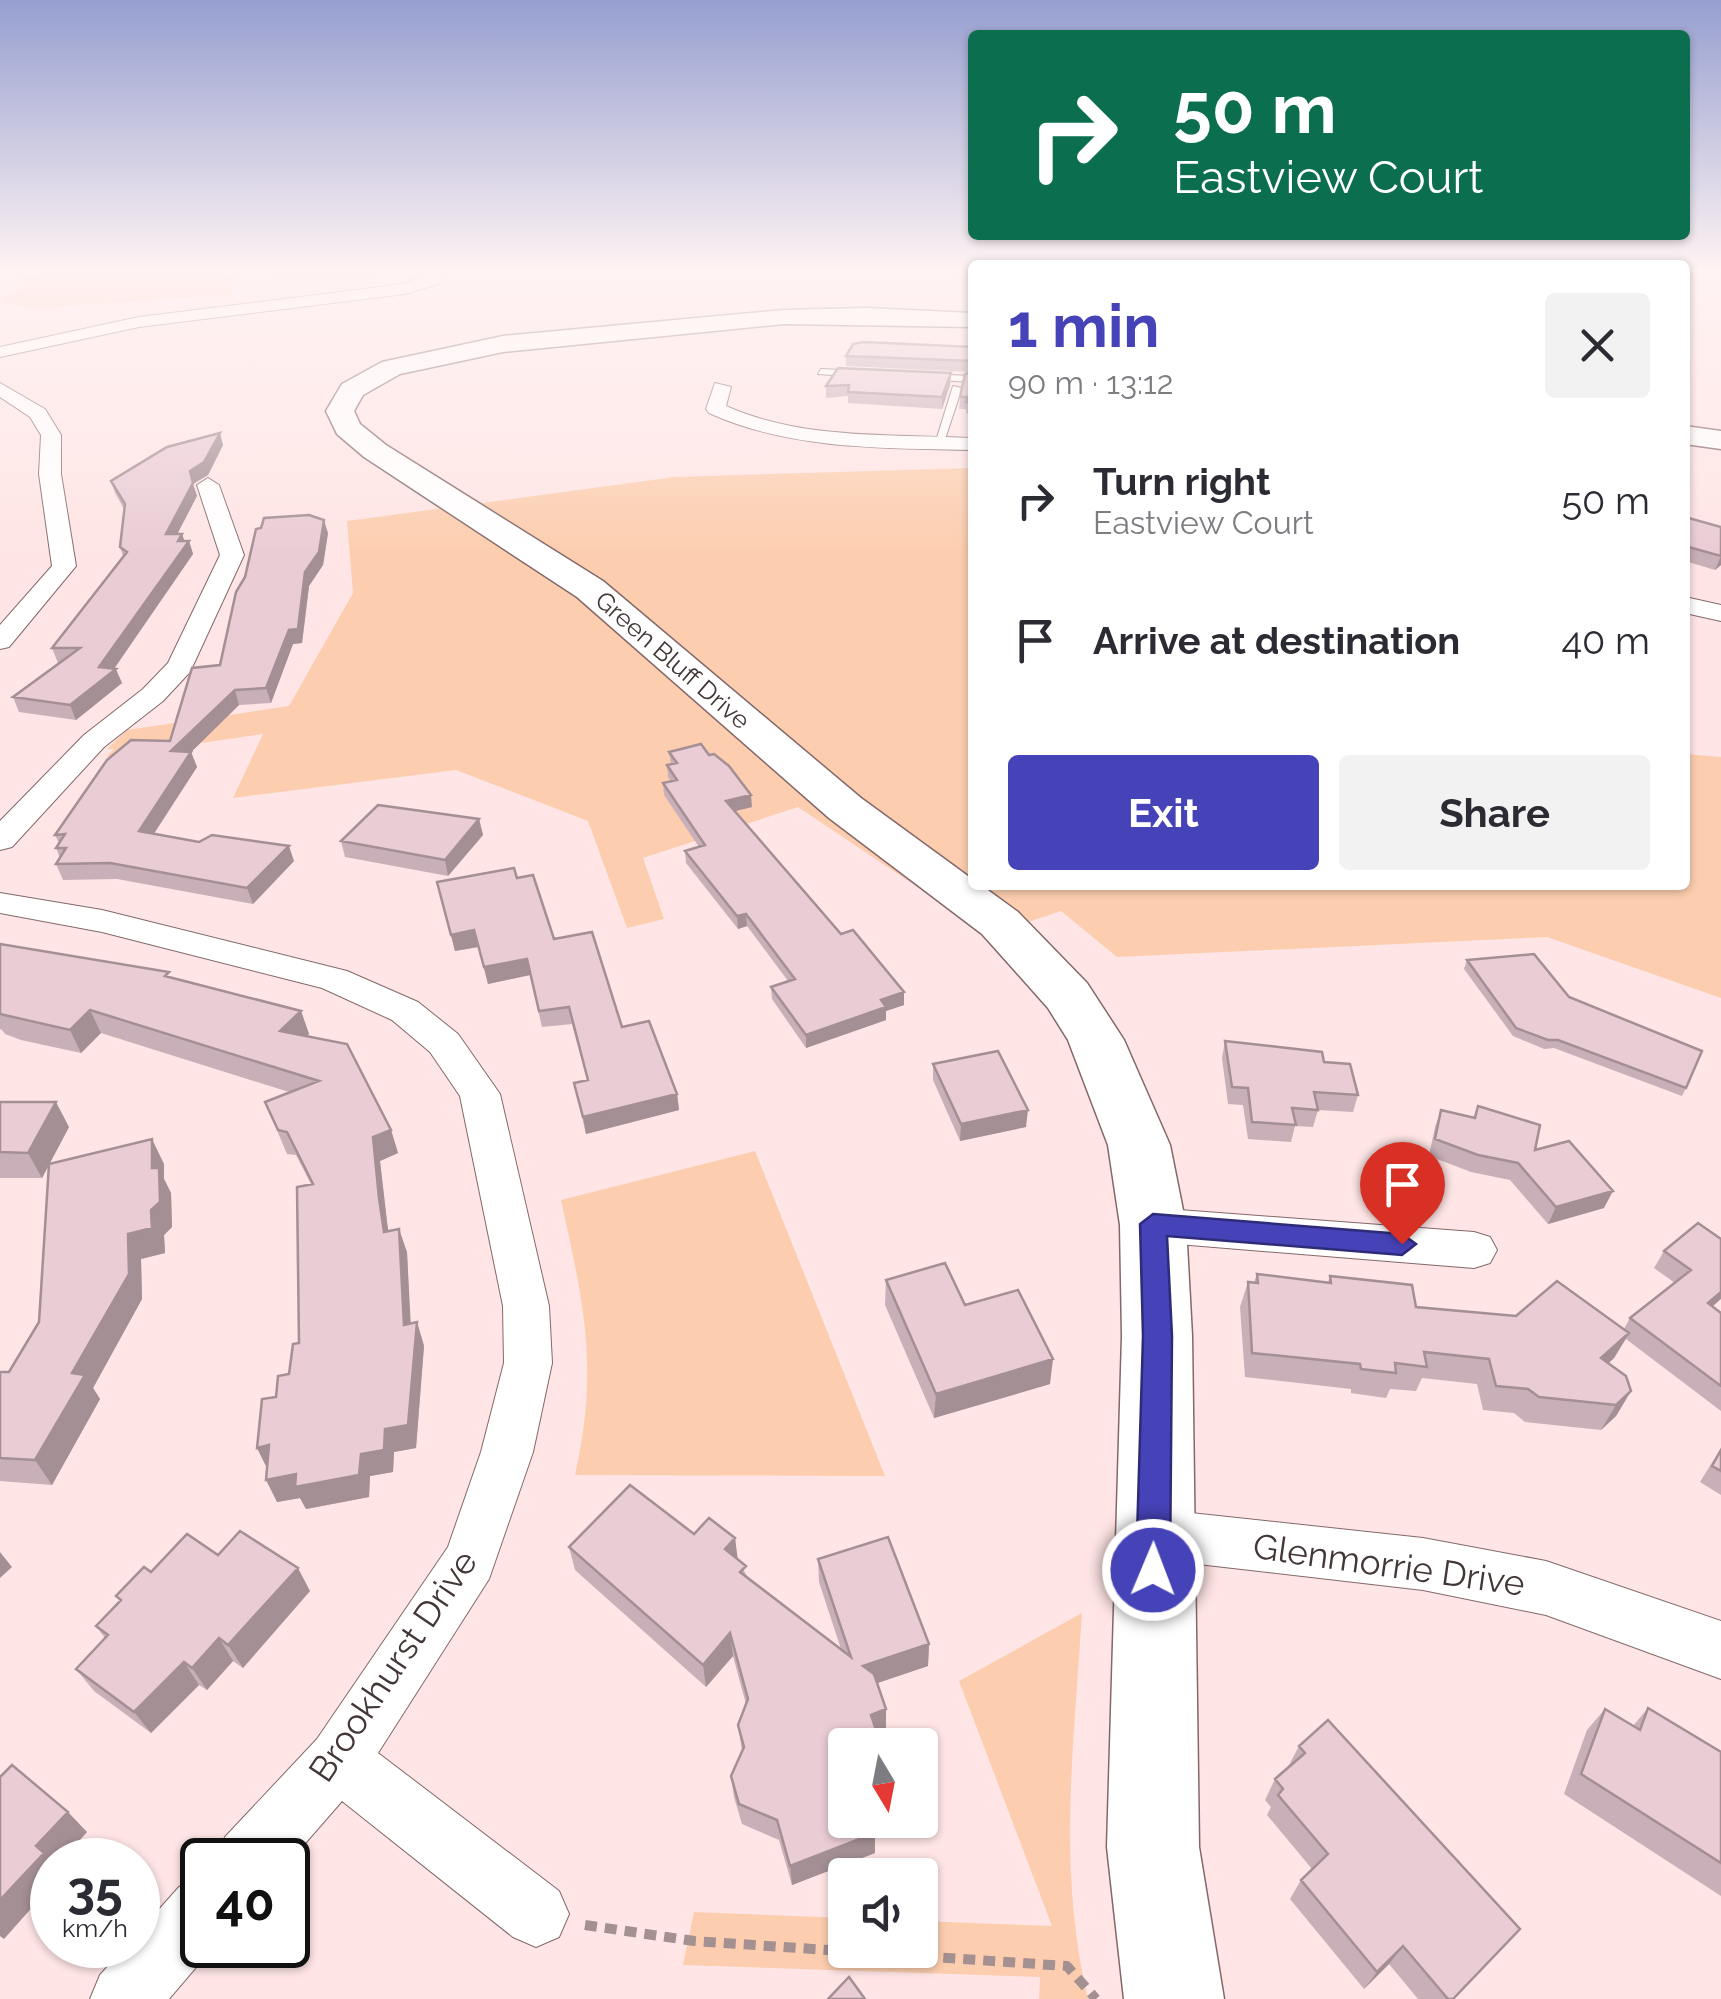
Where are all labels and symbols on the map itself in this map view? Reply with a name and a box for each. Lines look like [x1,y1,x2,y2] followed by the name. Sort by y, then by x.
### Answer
[590,585,756,735] street label: Green Bluff Drive
[1360,1142,1445,1245] pin
[1101,1518,1205,1622] position arrow
[1251,1525,1527,1604] street label: Glenmorrie Drive
[300,1542,485,1789] street label: Brookhurst Drive
[828,1728,938,1838] north arrow
[180,1838,310,1968] speed limit sign: 40

